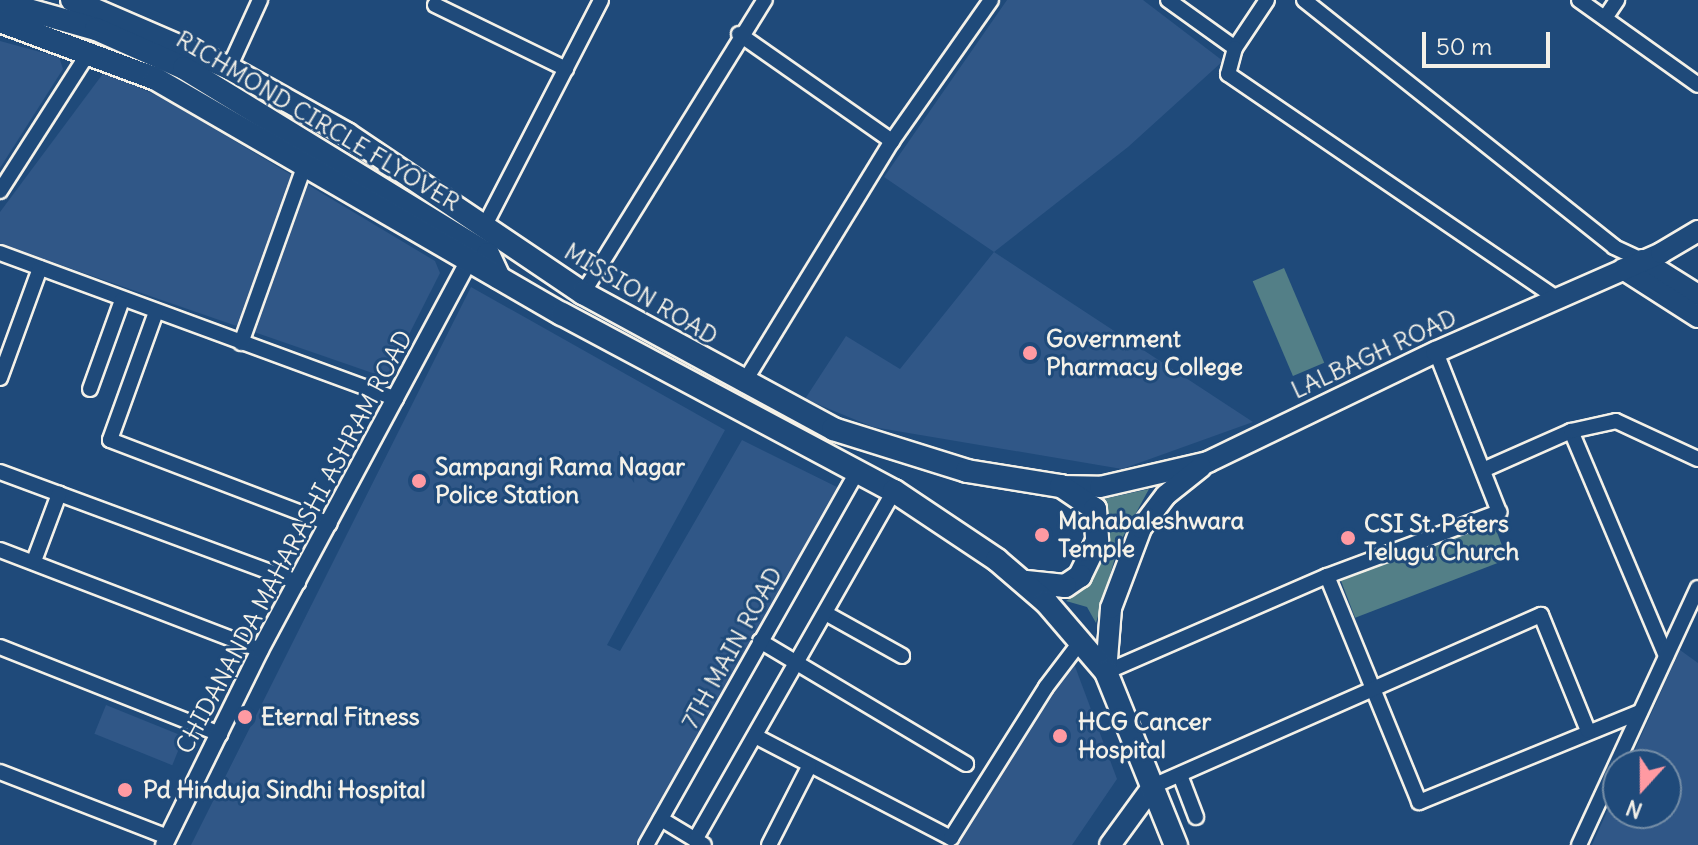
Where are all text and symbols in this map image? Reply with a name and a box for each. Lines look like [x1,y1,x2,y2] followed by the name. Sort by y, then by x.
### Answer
[1426,16,1554,66] scale bar
[171,25,465,217] street label: RICHMOND CIRCLE FLYOVER
[1436,31,1492,61] text: 50 m
[559,237,723,351] street label: MISSION ROAD
[1287,303,1461,405] street label: LALBAGH ROAD
[170,325,418,759] street label: CHIDANANDA MAHARASHI ASHRAM ROAD
[1046,325,1243,381] place label: Government Pharmacy College
[1021,344,1039,362] marker: Government Pharmacy College
[435,453,685,509] place label: Sampangi Rama Nagar Police Station
[410,472,428,490] marker: Sampangi Rama Nagar Police Station
[1058,507,1244,563] place label: Mahabaleshwara Temple
[1364,510,1519,566] place label: CSI St. Peters Telugu Church
[1033,526,1051,544] marker: Mahabaleshwara Temple
[1339,529,1357,547] marker: CSI St. Peters Telugu Church
[676,562,788,734] street label: 7TH MAIN ROAD
[261,703,420,731] place label: Eternal Fitness
[236,708,254,726] marker: Eternal Fitness
[1078,708,1211,764] place label: HCG Cancer Hospital
[1049,725,1071,747] marker: HCG Cancer Hospital
[1602,749,1682,829] north arrow
[143,776,426,804] place label: Pd Hinduja Sindhi Hospital
[114,779,136,801] marker: Pd Hinduja Sindhi Hospital
[1622,794,1646,825] text: N

